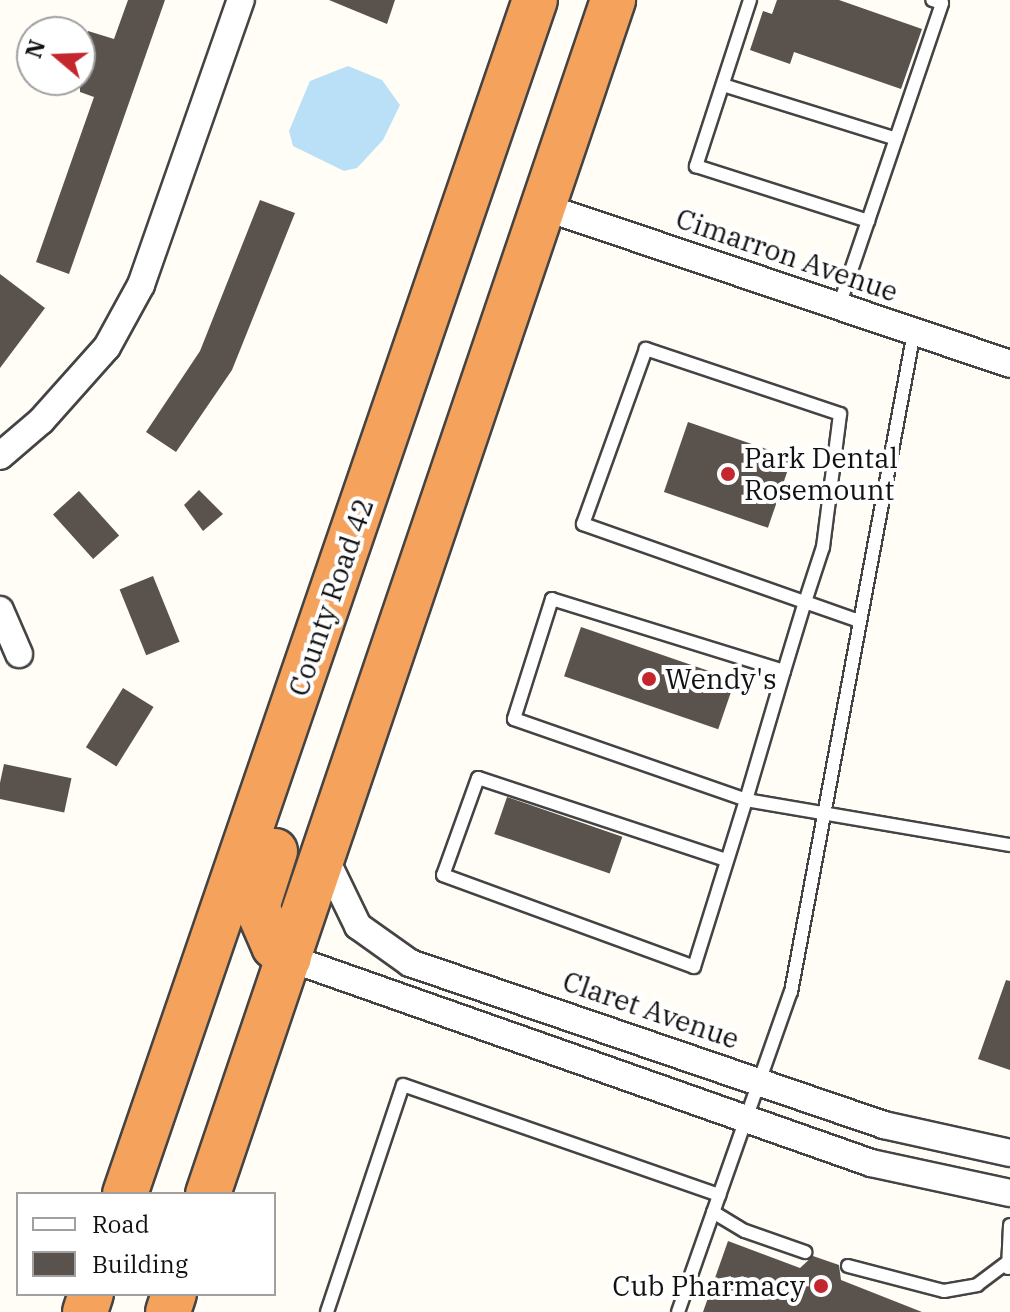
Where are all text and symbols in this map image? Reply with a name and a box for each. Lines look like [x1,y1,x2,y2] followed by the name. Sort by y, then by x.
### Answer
[16,16,96,96] north arrow
[18,36,51,62] text: N
[672,201,902,309] street label: Cimarron Avenue
[744,441,898,507] place label: Park Dental Rosemount
[719,465,737,483] marker: Park Dental Rosemount
[281,494,381,700] street label: County Road 42
[665,662,777,696] place label: Wendy's
[640,670,658,688] marker: Wendy's
[559,964,743,1056] street label: Claret Avenue
[16,1192,276,1296] legend
[92,1208,149,1240] text: Road
[92,1248,188,1280] text: Building
[612,1269,805,1303] place label: Cub Pharmacy
[812,1277,830,1295] marker: Cub Pharmacy

